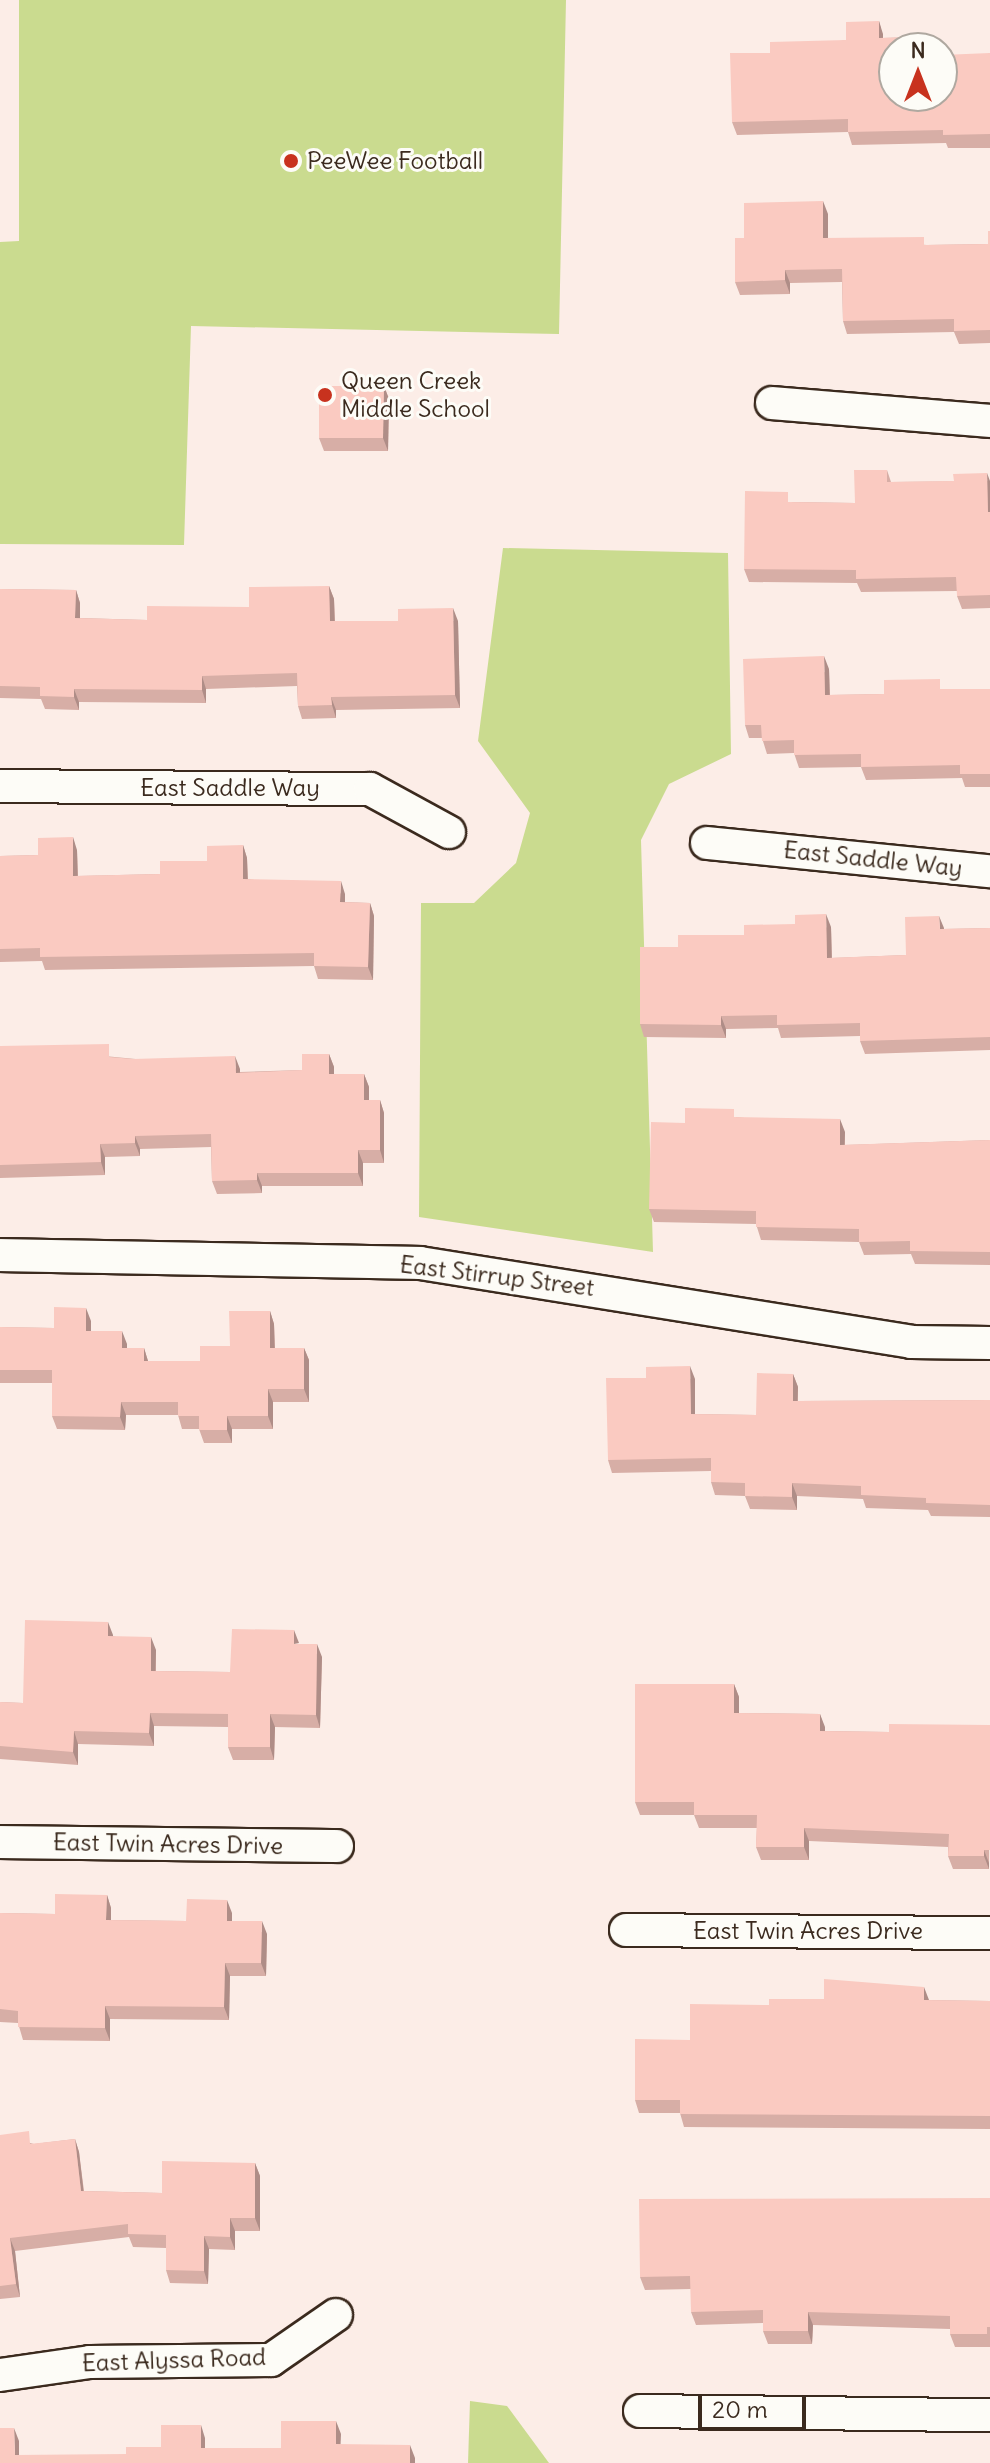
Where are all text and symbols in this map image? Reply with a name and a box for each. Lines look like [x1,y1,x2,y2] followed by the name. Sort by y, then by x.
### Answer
[878,32,958,112] north arrow
[910,36,926,64] text: N
[307,147,483,175] place label: PeeWee Football
[282,152,300,170] marker: PeeWee Football
[341,367,490,423] place label: Queen Creek Middle School
[316,386,334,404] marker: Queen Creek Middle School
[140,774,320,802] street label: East Saddle Way
[782,835,964,883] street label: East Saddle Way
[398,1250,596,1302] street label: East Stirrup Street
[53,1828,283,1860] street label: East Twin Acres Drive
[693,1917,923,1945] street label: East Twin Acres Drive
[81,2342,267,2378] street label: East Alyssa Road
[702,2379,810,2429] scale bar
[712,2394,768,2424] text: 20 m

